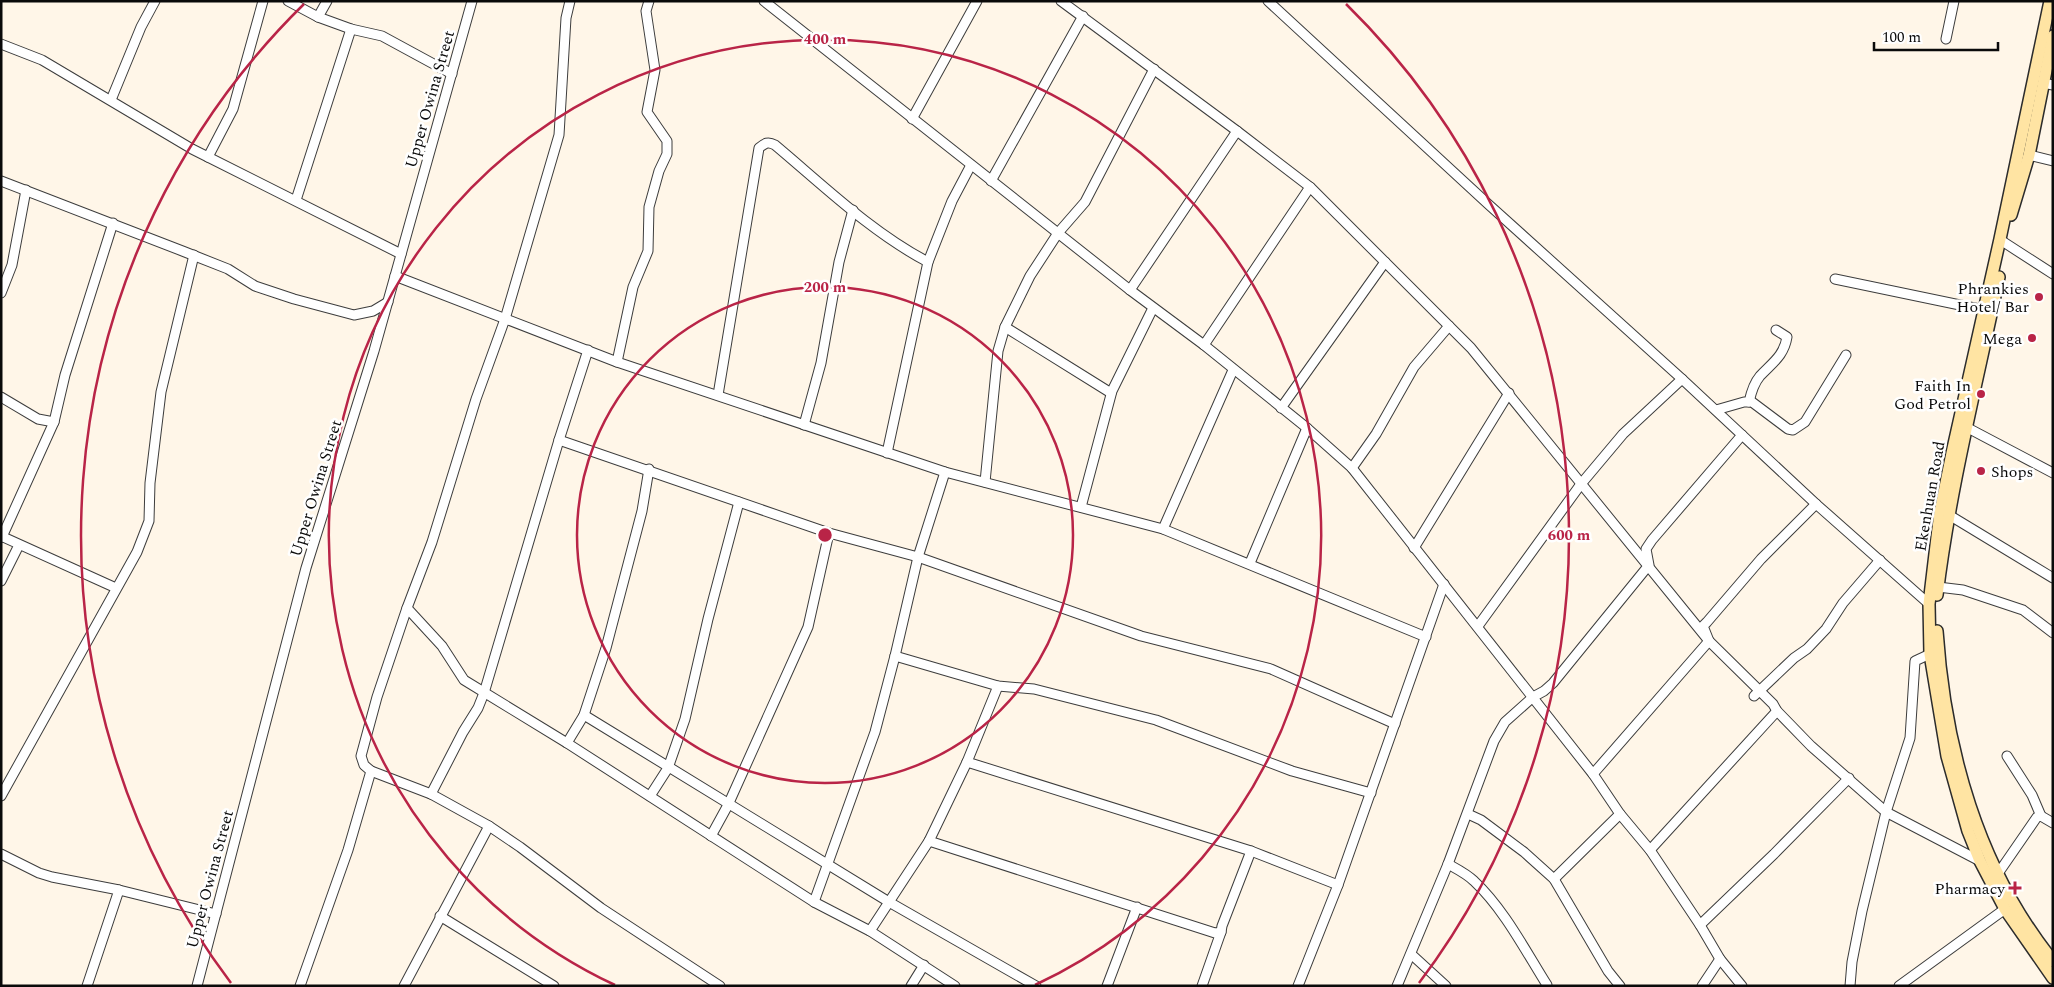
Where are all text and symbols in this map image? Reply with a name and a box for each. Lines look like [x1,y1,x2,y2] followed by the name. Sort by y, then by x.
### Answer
[1874,20,1998,52] scale bar
[1882,26,1921,49] text: 100 m
[399,27,461,171] street label: Upper Owina Street
[804,28,847,51] text: 400 m
[804,276,847,299] text: 200 m
[1957,277,2029,319] place label: Phrankies Hotel/ Bar
[2033,291,2045,303] marker: Phrankies Hotel/ Bar
[1983,327,2022,351] place label: Mega
[2026,332,2038,344] marker: Mega
[1894,374,1971,416] place label: Faith In God Petrol
[1975,388,1987,400] marker: Faith In God Petrol
[284,416,348,560] street label: Upper Owina Street
[1908,439,1951,553] street label: Ekenhuan Road
[1991,460,2033,484] place label: Shops
[1975,465,1987,477] marker: Shops
[1548,524,1591,547] text: 600 m
[816,526,834,544] centre of rings
[180,807,240,951] street label: Upper Owina Street
[1935,877,2006,901] place label: Pharmacy
[2009,882,2021,894] marker: Pharmacy

